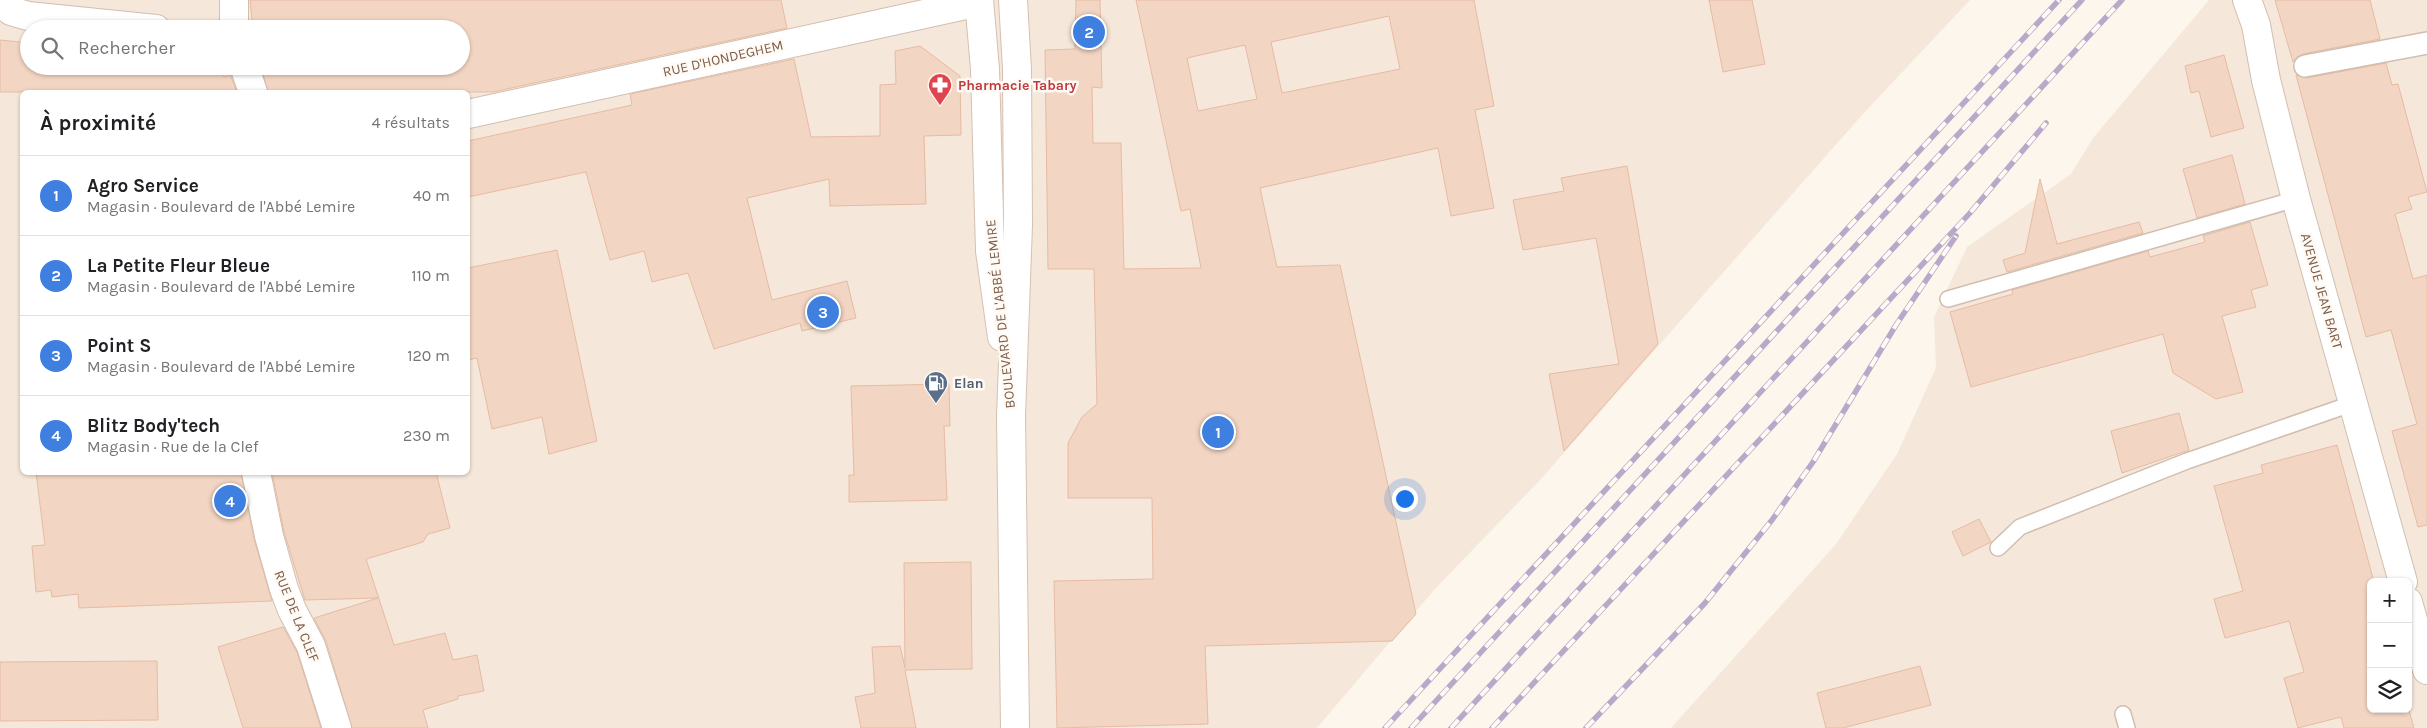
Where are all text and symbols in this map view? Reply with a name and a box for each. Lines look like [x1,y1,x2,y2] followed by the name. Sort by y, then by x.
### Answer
[1073,13,1105,51] pin: 2
[20,20,470,75] search box
[38,34,66,62] icon: search
[661,36,785,81] street label: RUE D'HONDEGHEM
[78,37,175,59] text: Rechercher
[927,72,953,106] pharmacy icon: Pharmacie Tabary
[958,77,1077,94] place label: Pharmacie Tabary
[40,111,156,135] text: À proximité
[371,113,450,132] text: 4 résultats
[87,175,199,197] text: Agro Service
[53,186,59,205] text: 1
[413,186,450,205] text: 40 m
[87,197,355,216] text: Magasin · Boulevard de l'Abbé Lemire
[981,219,1019,409] street label: BOULEVARD DE L'ABBÉ LEMIRE
[2297,231,2346,351] street label: AVENUE JEAN BART
[87,255,270,277] text: La Petite Fleur Bleue
[51,266,61,285] text: 2
[411,266,450,285] text: 110 m
[87,277,355,296] text: Magasin · Boulevard de l'Abbé Lemire
[807,293,839,331] pin: 3
[87,335,151,357] text: Point S
[51,346,61,365] text: 3
[407,346,450,365] text: 120 m
[87,357,355,376] text: Magasin · Boulevard de l'Abbé Lemire
[923,370,949,404] fuel station icon: Elan
[954,375,983,392] place label: Elan
[1202,413,1234,451] pin: 1
[87,415,220,437] text: Blitz Body'tech
[51,426,61,445] text: 4
[403,426,450,445] text: 230 m
[87,437,259,456] text: Magasin · Rue de la Clef
[214,482,246,520] pin: 4
[1392,486,1418,512] your location
[270,568,323,665] street label: RUE DE LA CLEF
[2367,578,2412,713] map controls
[2367,578,2412,623] button: +
[2367,623,2412,668] button: −
[2367,668,2412,713] button: layers

